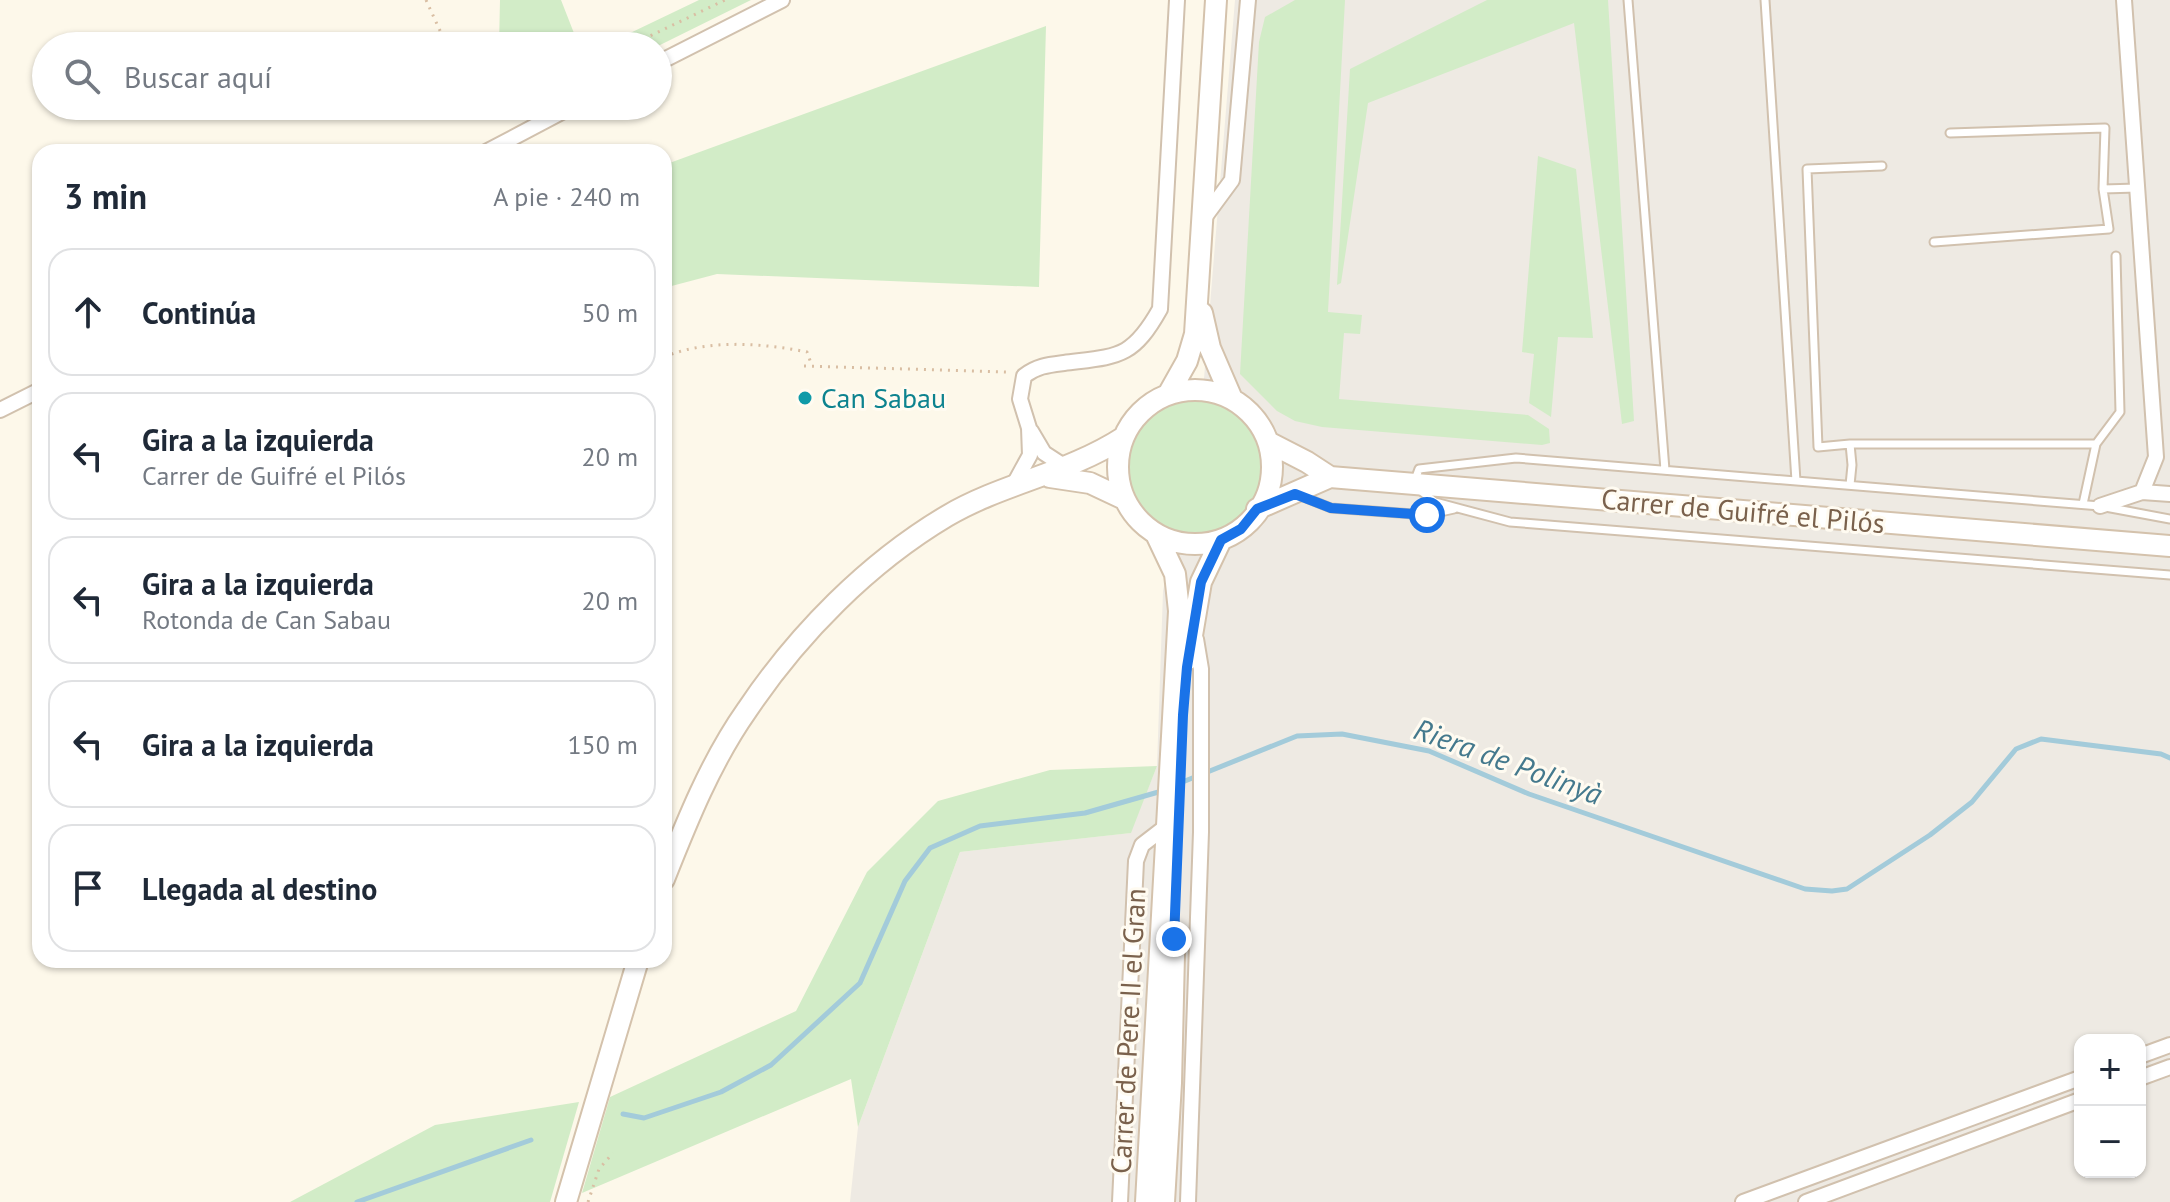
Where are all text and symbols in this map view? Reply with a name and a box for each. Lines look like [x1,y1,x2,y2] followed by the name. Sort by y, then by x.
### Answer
[32,32,672,120] search box
[60,54,104,98] icon: search
[124,57,272,96] text: Buscar aquí
[64,174,147,218] text: 3 min
[493,180,640,213] text: A pie · 240 m
[66,290,110,334] icon: ahead
[142,293,256,332] text: Continúa
[582,296,638,329] text: 50 m
[821,379,946,416] place label: Can Sabau
[796,389,814,407] marker: Can Sabau
[142,420,374,459] text: Gira a la izquierda
[66,434,110,478] icon: left
[582,440,638,473] text: 20 m
[142,459,406,492] text: Carrer de Guifré el Pilós
[1600,480,1886,541] street label: Carrer de Guifré el Pilós
[1409,497,1445,533] route start
[142,564,374,603] text: Gira a la izquierda
[66,578,110,622] icon: left
[582,584,638,617] text: 20 m
[142,603,391,636] text: Rotonda de Can Sabau
[1409,708,1608,813] water label: Riera de Polinyà
[66,722,110,766] icon: left
[142,725,374,764] text: Gira a la izquierda
[567,728,638,761] text: 150 m
[66,866,110,910] icon: arrive
[142,869,377,908] text: Llegada al destino
[1102,887,1153,1175] street label: Carrer de Pere II el Gran
[1156,921,1192,957] route end
[2074,1034,2146,1178] map controls
[2074,1034,2146,1106] button: +
[2074,1106,2146,1178] button: −

